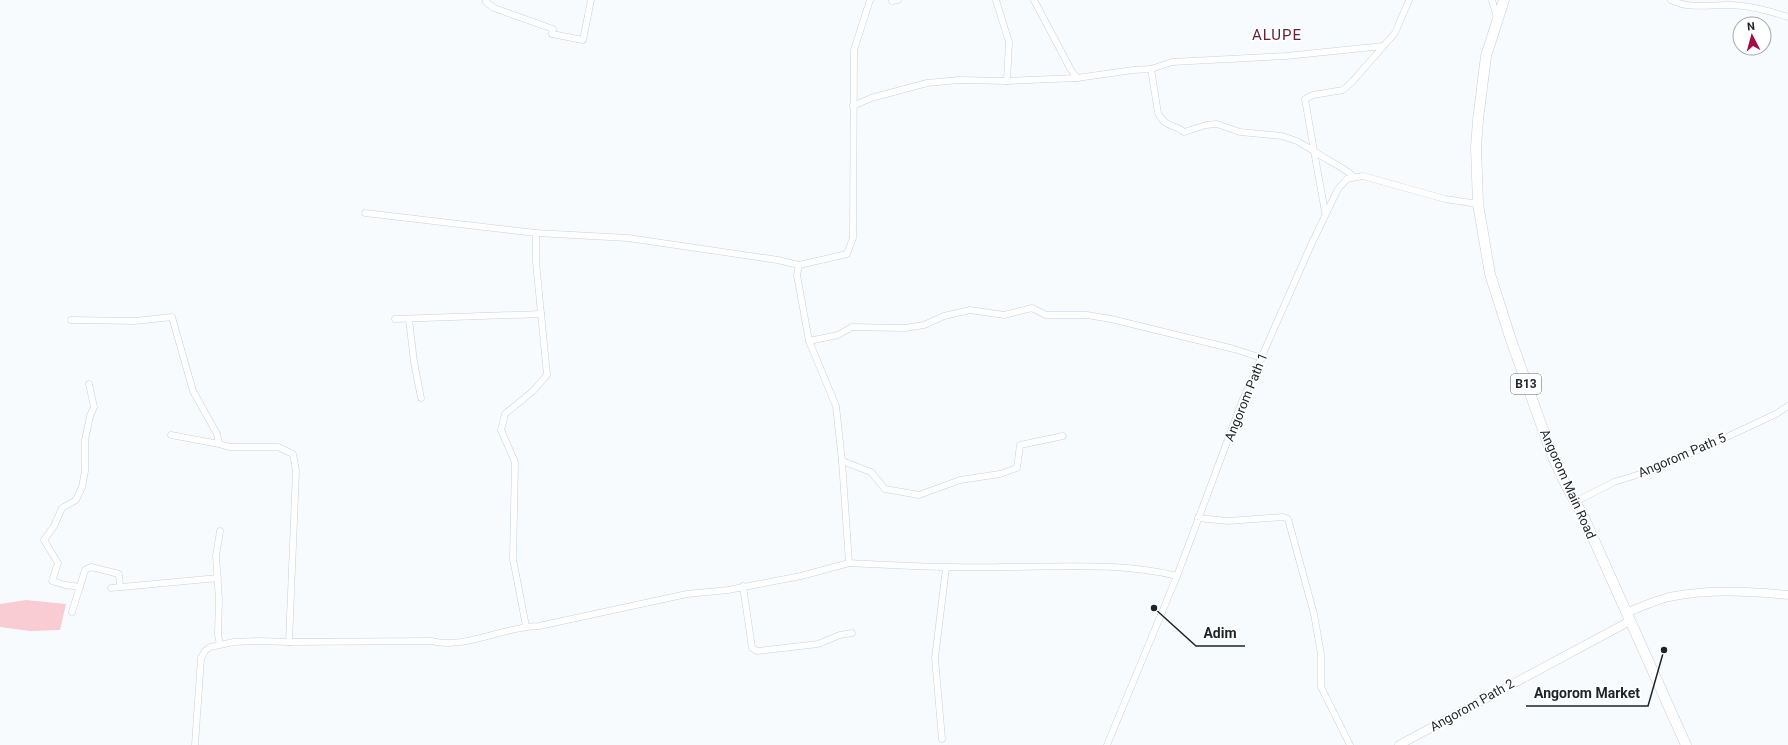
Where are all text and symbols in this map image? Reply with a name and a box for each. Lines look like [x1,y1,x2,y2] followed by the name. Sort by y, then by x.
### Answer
[1732,16,1772,56] north arrow
[1746,20,1756,33] text: N
[1252,26,1302,44] district label: ALUPE
[1221,351,1271,443] street label: Angorom Path 1
[1511,374,1541,394] road number: B13
[1537,427,1599,541] street label: Angorom Main Road
[1636,430,1728,480] street label: Angorom Path 5
[1196,620,1245,646] callout: Adim
[1203,625,1237,641] text: Adim
[1427,676,1517,734] street label: Angorom Path 2
[1526,680,1648,706] callout: Angorom Market
[1534,685,1640,701] text: Angorom Market

